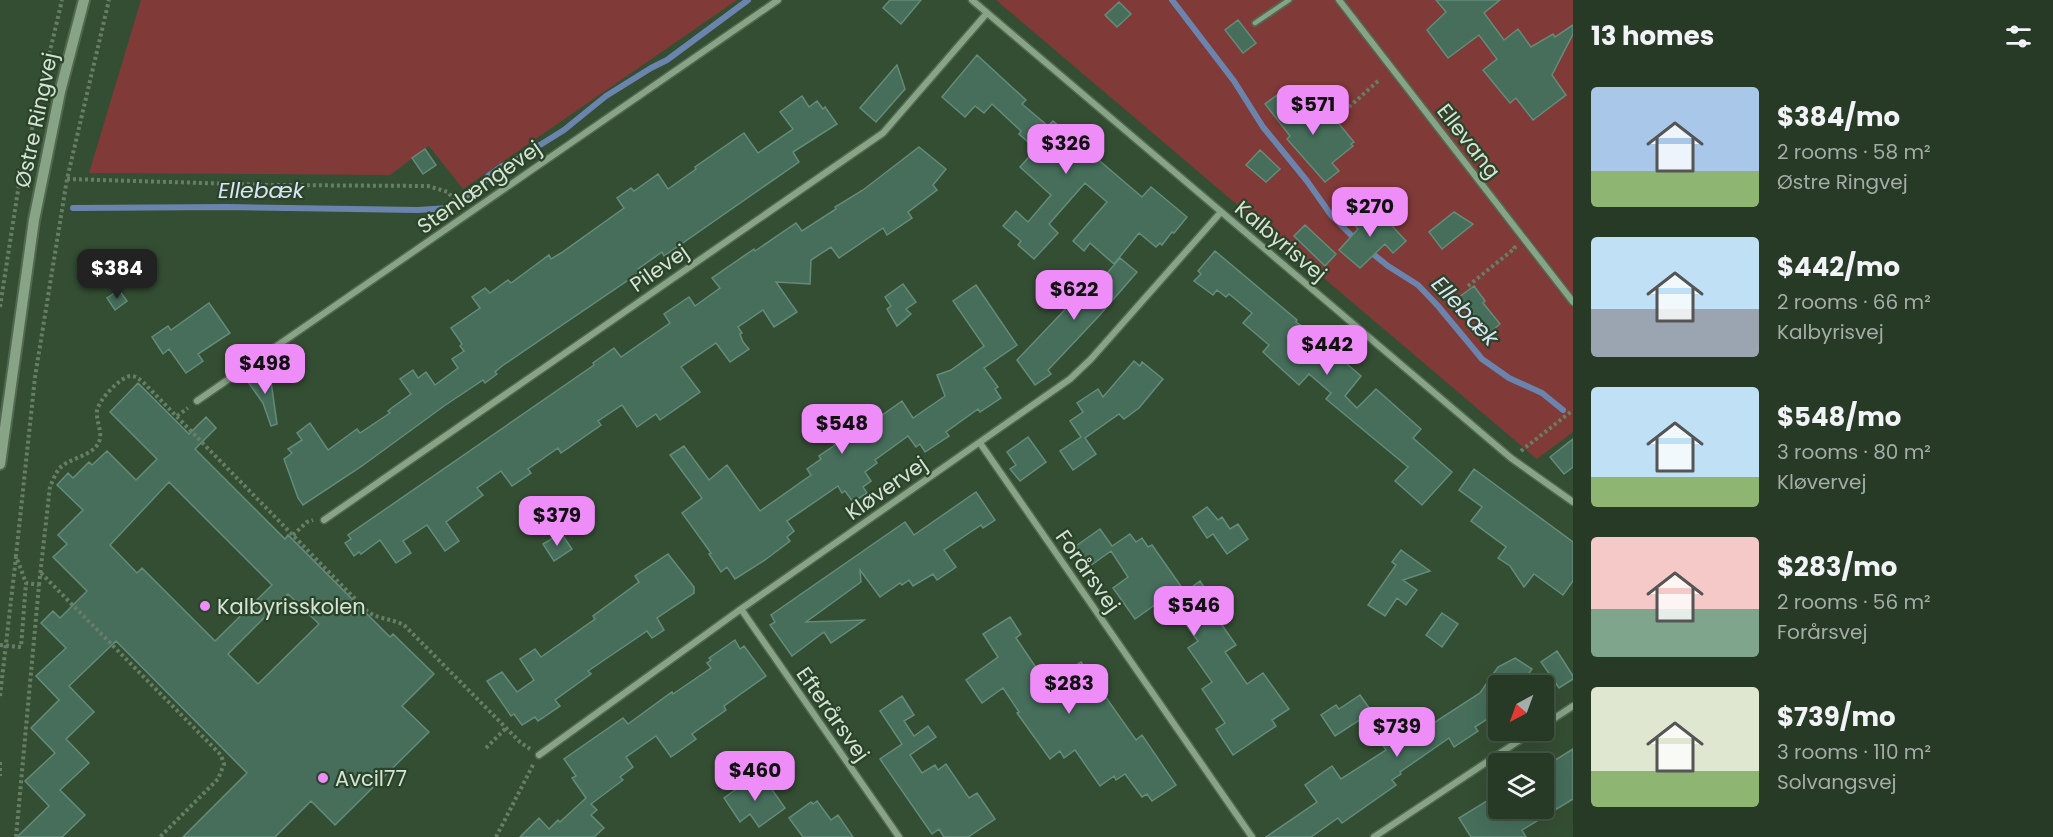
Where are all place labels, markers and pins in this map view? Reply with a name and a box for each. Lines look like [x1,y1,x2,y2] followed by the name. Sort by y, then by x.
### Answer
[1277,85,1349,136] pin: $571
[1030,124,1102,175] pin: $326
[1334,187,1406,238] pin: $270
[81,249,153,300] pin: $384
[1038,270,1110,321] pin: $622
[1291,325,1363,376] pin: $442
[229,344,301,395] pin: $498
[806,404,878,455] pin: $548
[521,496,593,547] pin: $379
[1158,586,1230,637] pin: $546
[217,592,366,621] place label: Kalbyrisskolen
[198,599,212,613] marker: Kalbyrisskolen
[1033,664,1105,715] pin: $283
[1361,707,1433,758] pin: $739
[719,751,791,802] pin: $460
[335,764,407,793] place label: Avcil77
[316,771,330,785] marker: Avcil77

